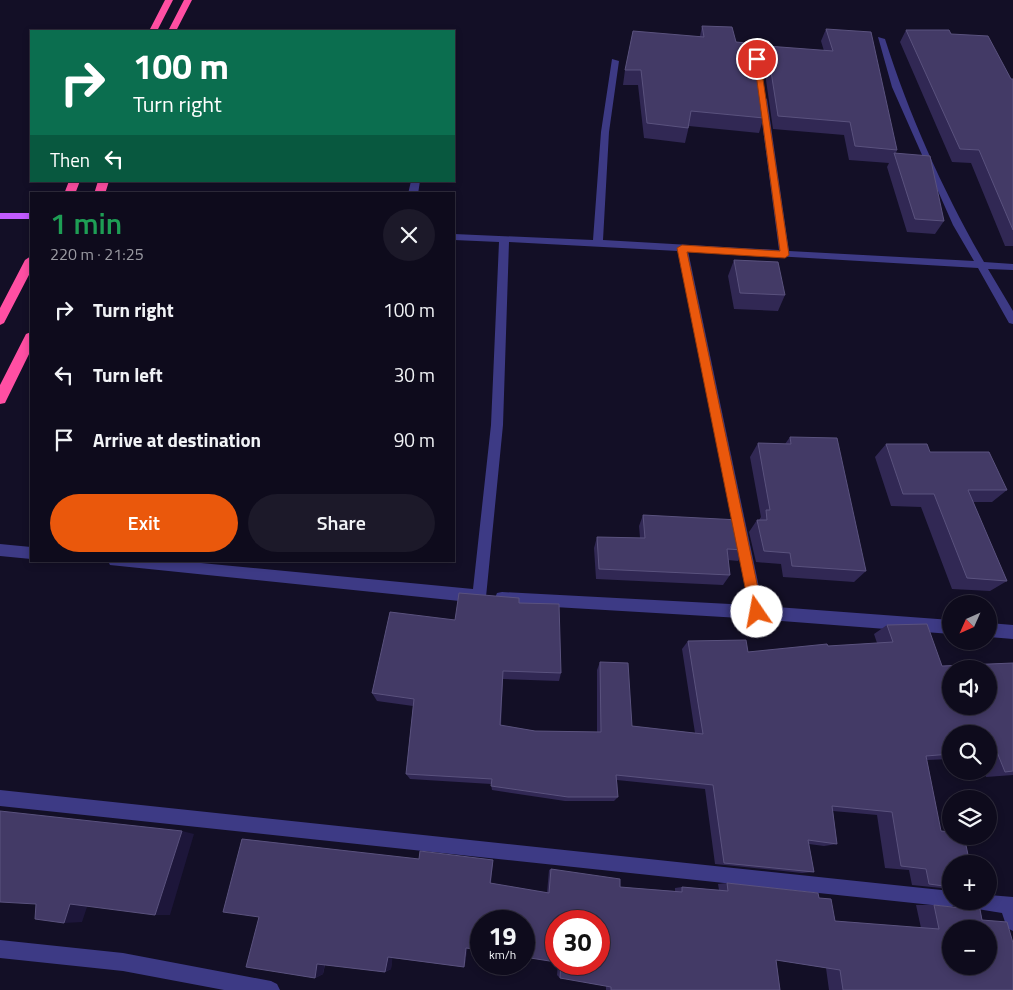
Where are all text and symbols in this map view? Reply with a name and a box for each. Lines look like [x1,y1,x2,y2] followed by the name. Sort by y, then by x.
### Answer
[736,38,778,80] pin
[133,39,229,93] text: 100 m
[743,45,771,73] icon: arrive
[50,50,115,115] icon: right
[133,87,222,121] text: Turn right
[50,145,90,174] text: Then
[100,145,128,173] icon: left
[50,200,122,246] text: 1 min
[383,209,435,261] button: close
[50,242,144,266] text: 220 m · 21:25
[93,295,174,324] text: Turn right
[383,295,435,324] text: 100 m
[50,296,78,324] icon: right
[93,360,163,389] text: Turn left
[394,360,435,389] text: 30 m
[50,361,78,389] icon: left
[93,425,261,454] text: Arrive at destination
[394,425,435,454] text: 90 m
[50,426,78,454] icon: arrive
[50,494,238,552] button: Exit
[248,494,435,552] button: Share
[730,585,782,637] position arrow
[942,595,998,650] north arrow
[942,595,997,975] map controls
[942,660,997,715] button: sound
[942,725,997,780] button: search
[942,790,997,845] button: layers
[942,855,997,910] button: +
[545,910,610,975] speed limit sign: 30
[488,917,517,955] text: 19
[942,920,997,975] button: −
[489,945,516,964] text: km/h

